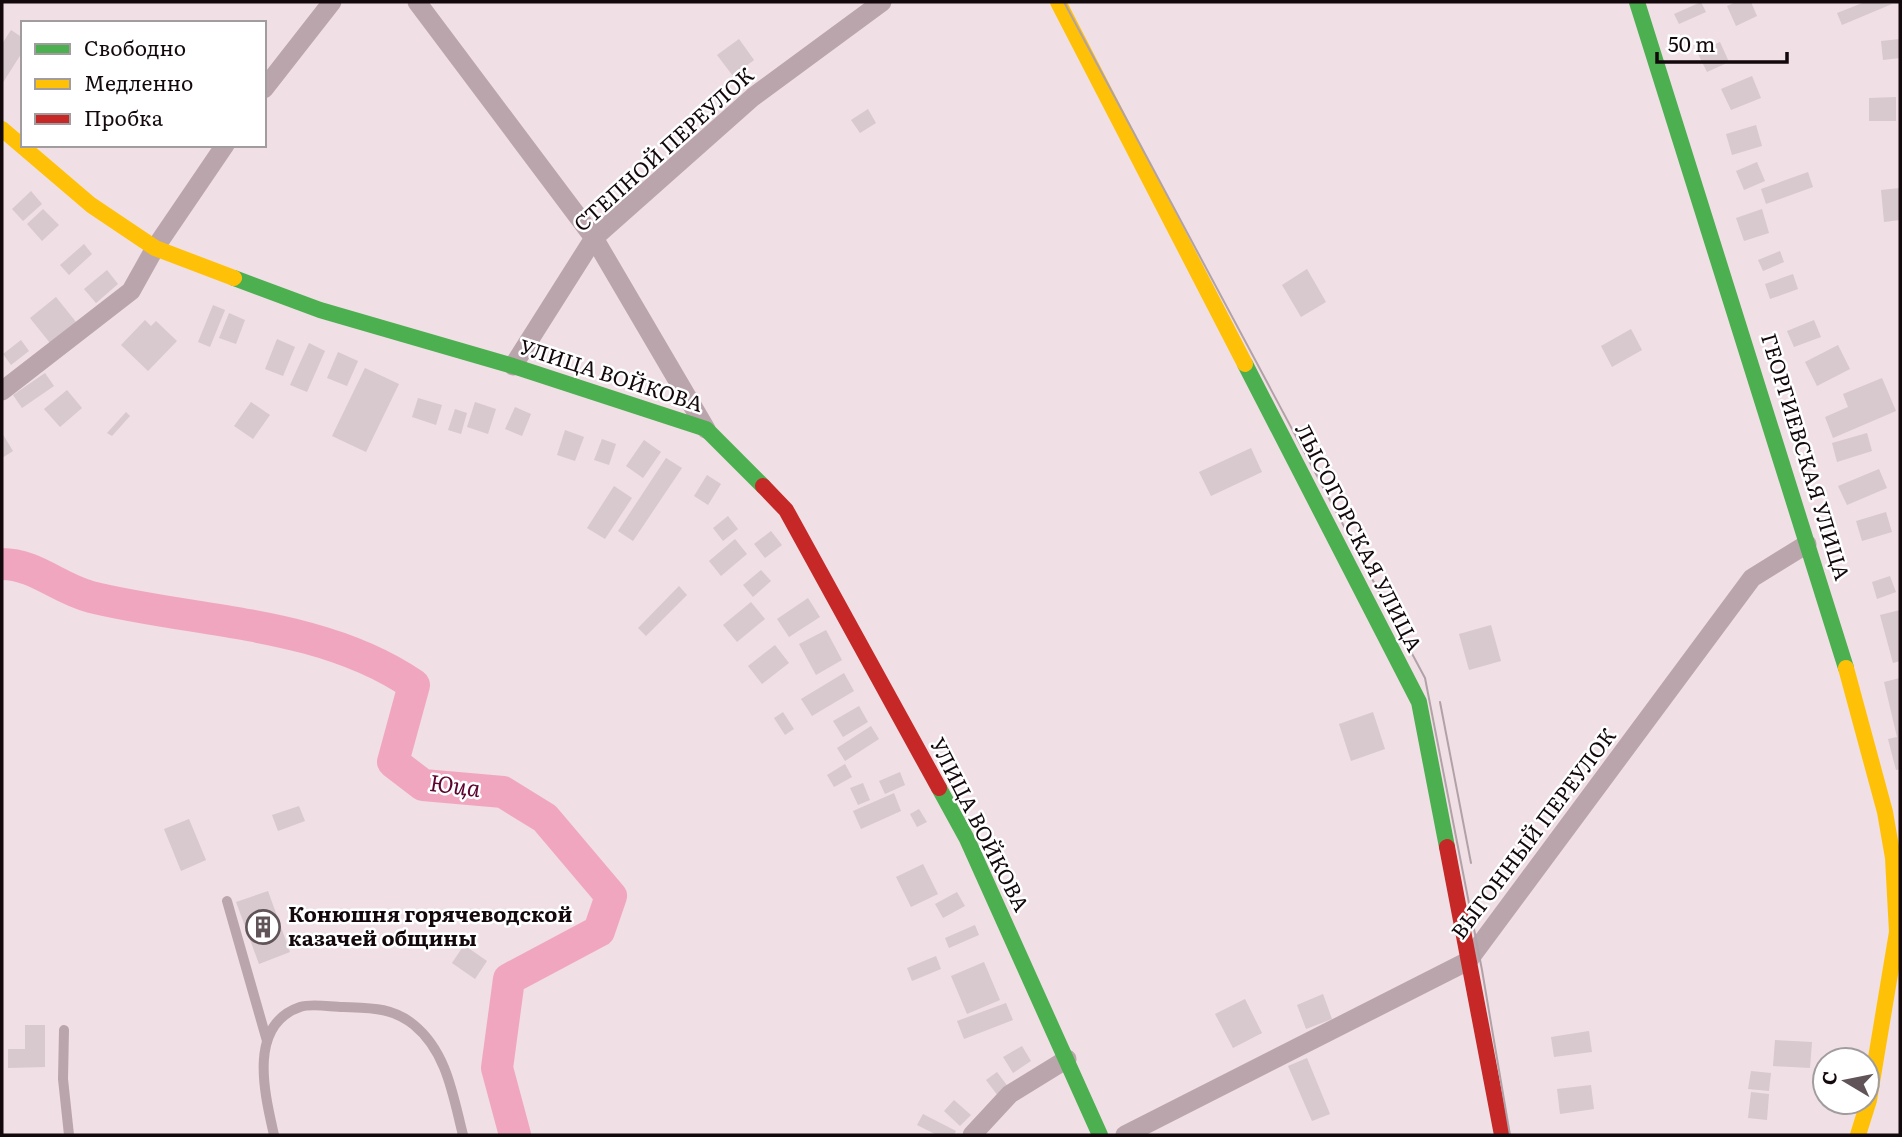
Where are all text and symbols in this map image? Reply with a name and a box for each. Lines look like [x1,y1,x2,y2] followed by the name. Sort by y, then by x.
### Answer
[21,21,266,147] legend
[1657,21,1786,65] scale bar
[1668,27,1715,58] text: 50 m
[84,31,186,62] text: Свободно
[565,58,760,238] street label: СТЕПНОЙ ПЕРЕУЛОК
[84,66,193,97] text: Медленно
[84,101,164,132] text: Пробка
[516,329,708,418] street label: УЛИЦА ВОЙКОВА
[1755,329,1860,584] street label: ГЕОРГИЕВСКАЯ УЛИЦА
[1289,417,1432,657] street label: ЛЫСОГОРСКАЯ УЛИЦА
[1442,720,1622,945] street label: ВЫГОННЫЙ ПЕРЕУЛОК
[924,731,1039,917] street label: УЛИЦА ВОЙКОВА
[428,764,483,804] water label: Юца
[288,897,572,952] place label: Конюшня горячеводской казачей общины
[244,908,282,946] building icon: Конюшня горячеводской казачей общины
[1811,1046,1881,1116] north arrow
[1813,1069,1843,1087] text: С

